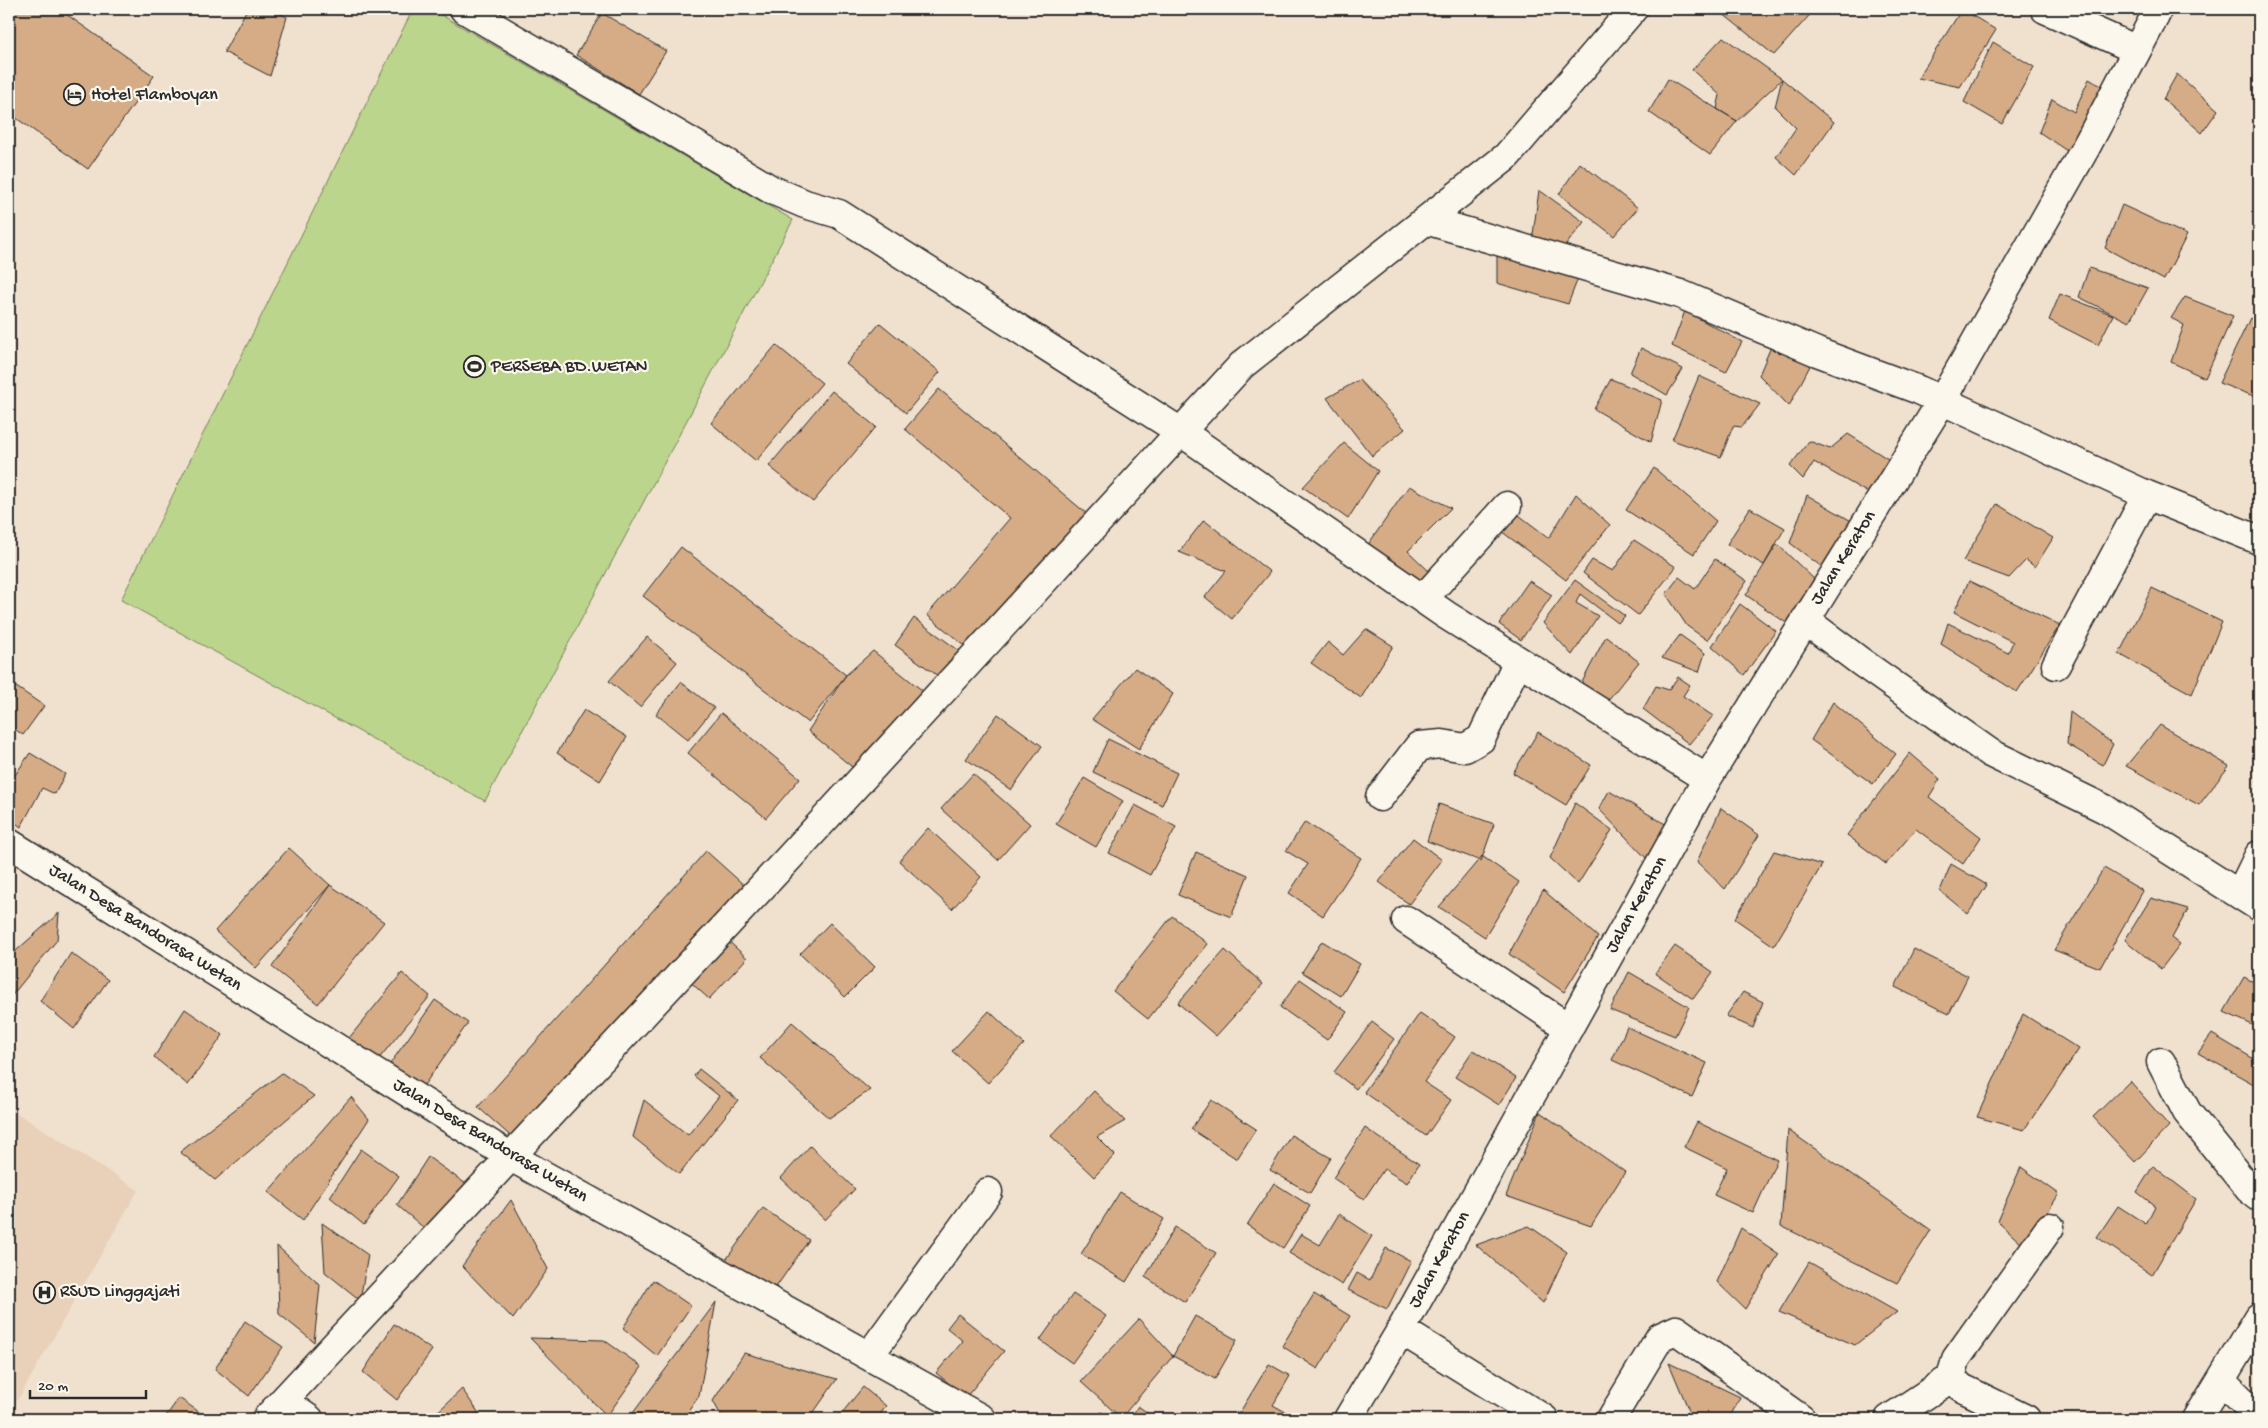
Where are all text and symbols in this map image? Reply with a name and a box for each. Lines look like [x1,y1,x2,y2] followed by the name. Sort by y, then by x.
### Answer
[63,83,87,107] hotel icon: Hotel Flamboyan
[91,85,218,106] place label: Hotel Flamboyan
[463,355,487,379] sports icon: PERSEBA BD.WETAN
[490,357,648,378] place label: PERSEBA BD.WETAN
[1807,507,1882,609] street label: Jalan Keraton
[1602,853,1672,957] street label: Jalan Keraton
[45,860,246,996] street label: Jalan Desa Bandorasa Wetan
[389,1074,592,1208] street label: Jalan Desa Bandorasa Wetan
[1405,1208,1475,1312] street label: Jalan Keraton
[32,1280,56,1304] hospital icon: RSUD Linggajati
[60,1282,180,1303] place label: RSUD Linggajati
[30,1368,146,1400] scale bar
[38,1378,68,1396] text: 20 m

